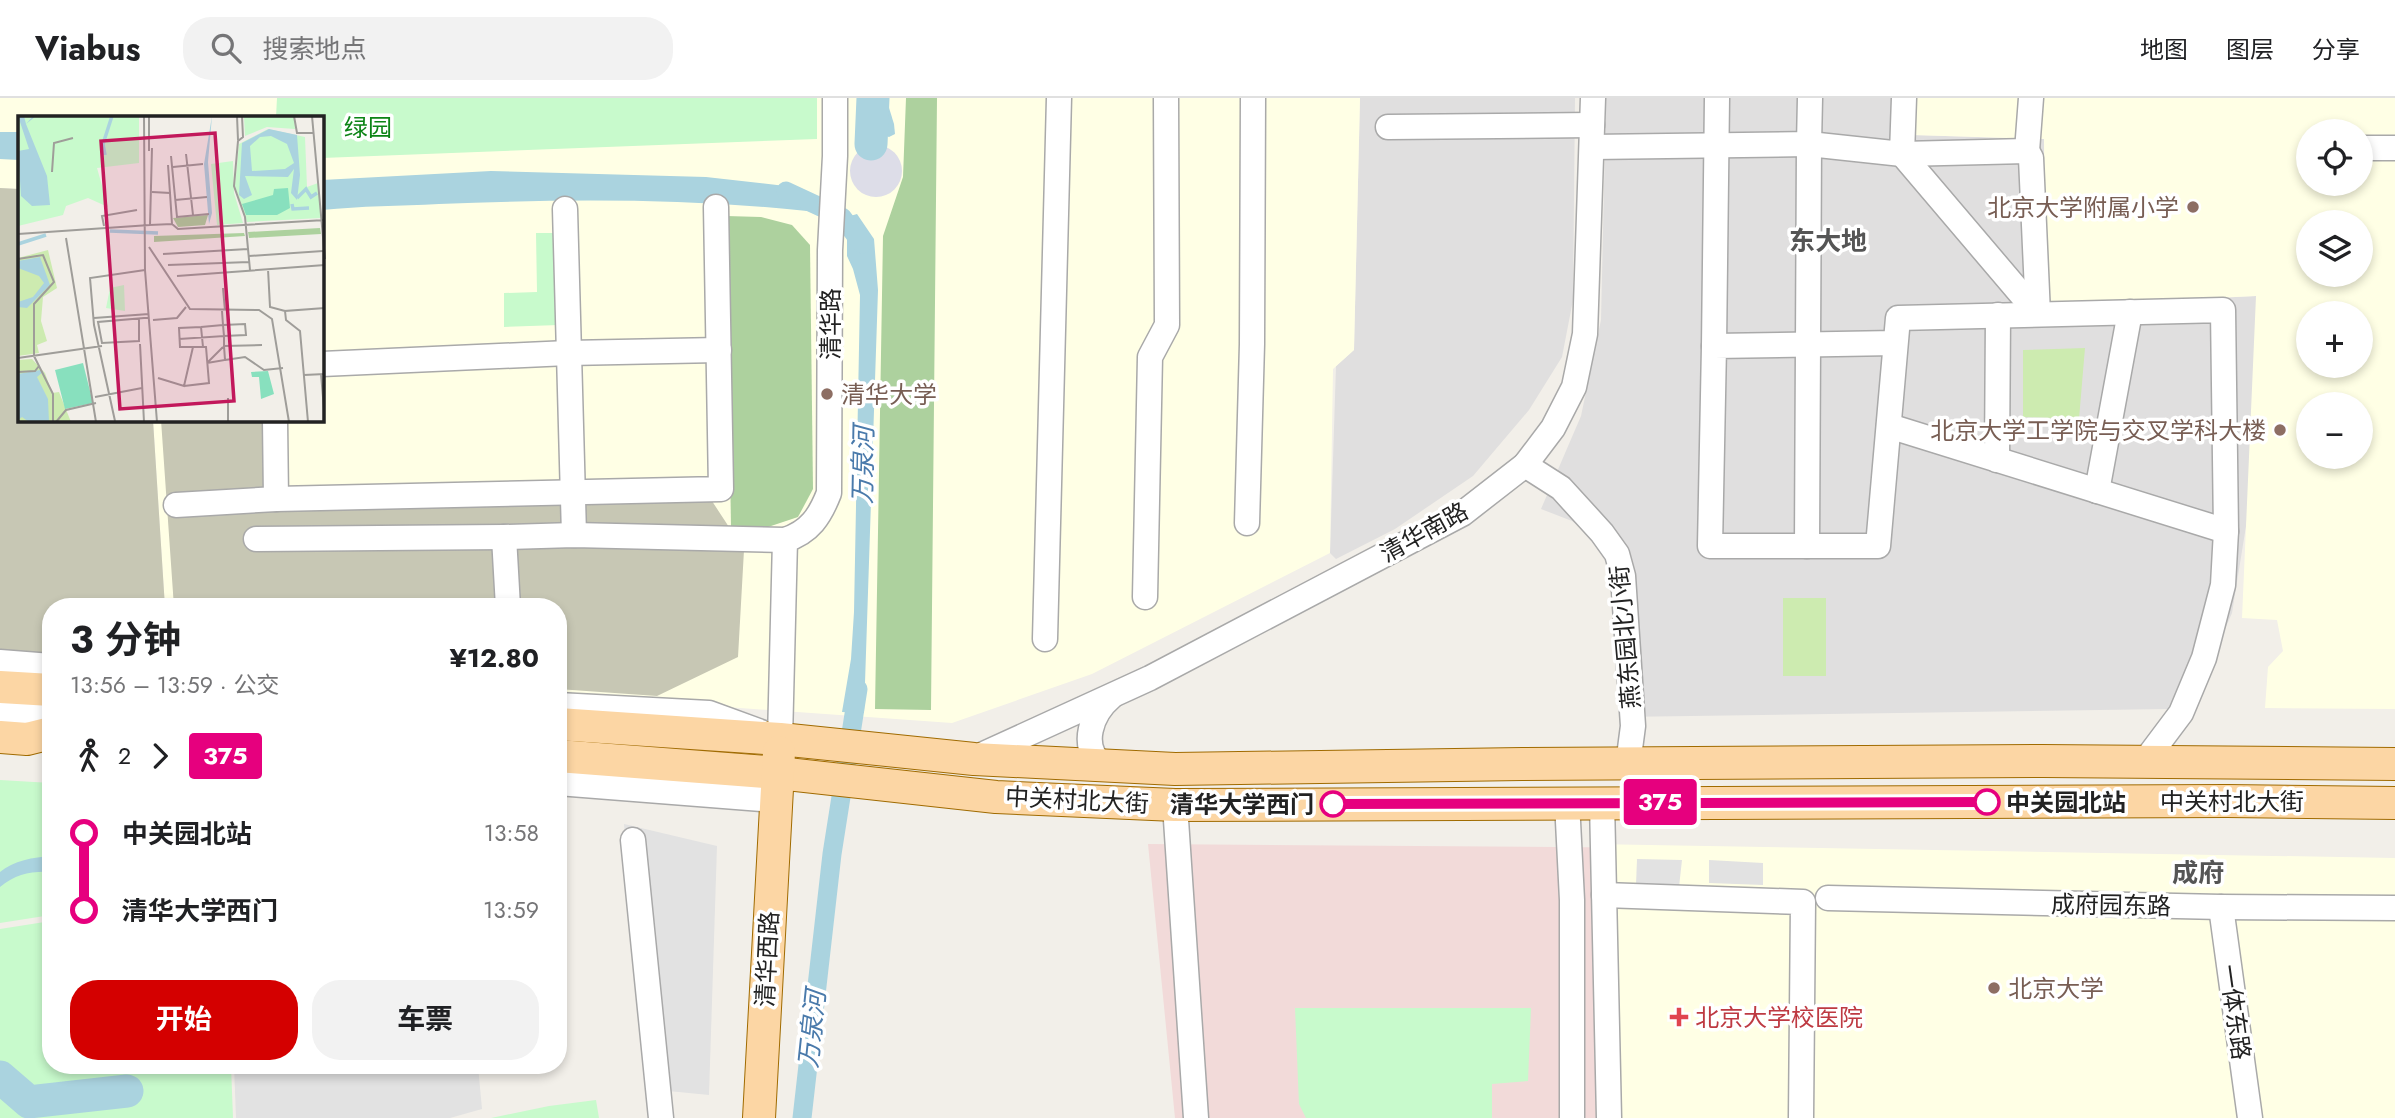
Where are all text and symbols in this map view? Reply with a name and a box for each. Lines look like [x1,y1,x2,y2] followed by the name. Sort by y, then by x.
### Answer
[183,17,673,80] search box
[35,25,141,72] text: Viabus
[207,29,245,67] icon: search
[263,30,367,68] text: 搜索地点
[2140,32,2188,67] text: 地图
[2226,32,2274,67] text: 图层
[2312,32,2360,67] text: 分享
[344,110,392,145] park label: 绿园
[18,116,324,422] inset map
[2296,119,2373,469] map controls
[2296,119,2373,196] button: locate
[1987,190,2179,225] place label: 北京大学附属小学
[2185,199,2201,215] marker: 北京大学附属小学
[2296,210,2373,287] button: layers
[1789,222,1867,260] district label: 东大地
[813,288,848,360] street label: 清华路
[2296,301,2373,378] button: +
[841,377,937,412] place label: 清华大学
[819,386,835,402] marker: 清华大学
[2296,392,2373,469] button: −
[1930,413,2266,448] place label: 北京大学工学院与交叉学科大楼
[843,421,883,504] water label: 万泉河
[2272,422,2288,438] marker: 北京大学工学院与交叉学科大楼
[1374,493,1474,571] street label: 清华南路
[1601,564,1649,710] street label: 燕东园北小街
[70,612,181,667] text: 3 分钟
[449,639,539,677] text: ¥12.80
[70,668,280,702] text: 13:56 – 13:59 · 公交
[70,737,108,775] icon: walk
[141,737,179,775] icon: forward
[203,738,248,773] text: 375
[118,739,131,773] text: 2
[1004,779,1150,821] street label: 中关村北大街
[1620,779,1700,825] line badge: 375
[1638,784,1682,819] text: 375
[2160,784,2304,819] street label: 中关村北大街
[2006,785,2126,820] place label: 中关园北站
[1170,787,1314,822] place label: 清华大学西门
[1974,789,2000,815] marker: 中关园北站
[1320,791,1346,817] marker: 清华大学西门
[122,815,252,853] text: 中关园北站
[484,816,539,850] text: 13:58
[2172,854,2224,892] district label: 成府
[2051,886,2171,924] street label: 成府园东路
[122,892,278,930] text: 清华大学西门
[483,893,539,927] text: 13:59
[747,910,787,1008] street label: 清华西路
[2211,962,2259,1062] street label: 一体东路
[2008,971,2104,1006] place label: 北京大学
[70,980,298,1060] button: 开始
[312,980,539,1060] button: 车票
[1986,980,2002,996] marker: 北京大学
[789,983,835,1070] water label: 万泉河
[1695,1000,1863,1035] place label: 北京大学校医院
[1669,1007,1689,1027] marker: 北京大学校医院

